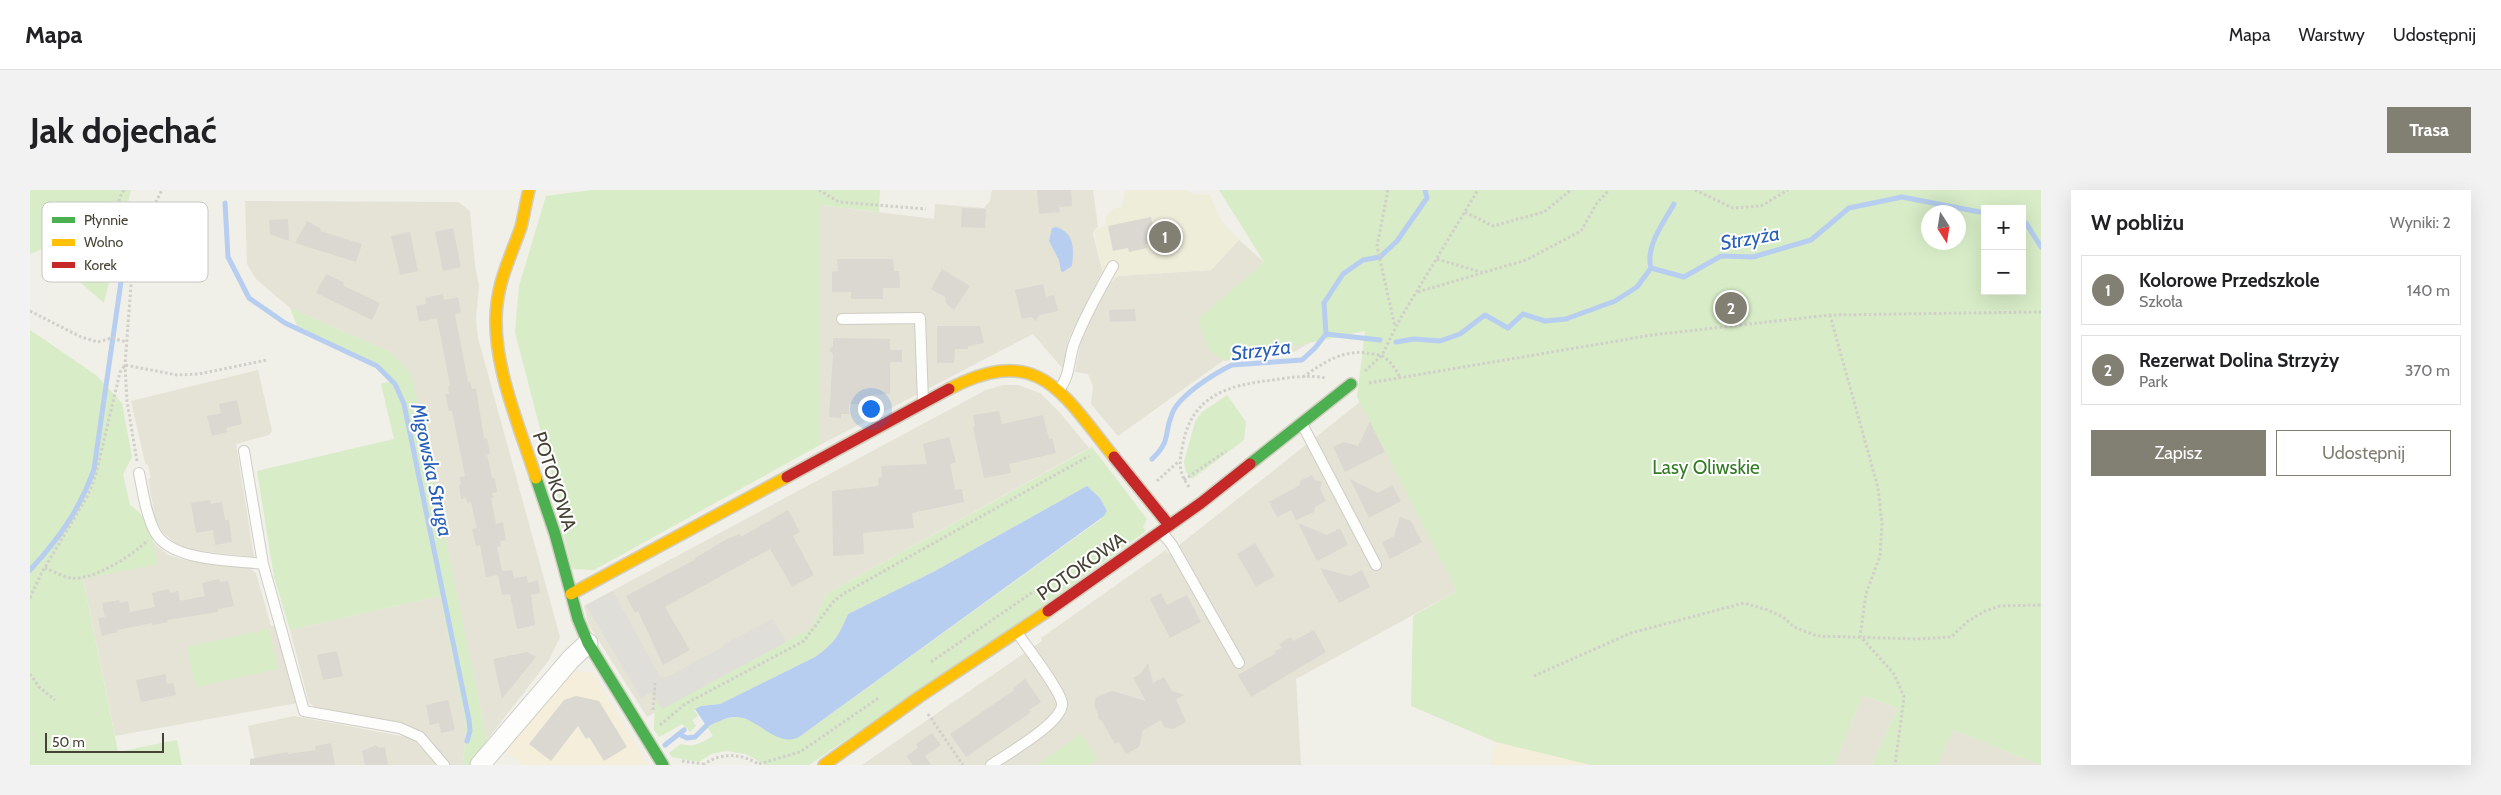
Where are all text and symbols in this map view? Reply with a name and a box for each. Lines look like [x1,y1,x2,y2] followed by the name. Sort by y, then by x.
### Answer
[25,20,82,49] text: Mapa
[2229,24,2271,46] text: Mapa
[2299,24,2365,46] text: Warstwy
[2393,24,2476,46] text: Udostępnij
[2387,107,2471,153] button: Trasa
[30,109,217,152] text: Jak dojechać
[42,202,208,282] legend
[1921,205,1966,250] north arrow
[1981,205,2026,295] map controls
[1981,205,2026,250] button: +
[2091,210,2184,235] text: W pobliżu
[84,211,128,229] text: Płynnie
[2390,213,2451,232] text: Wyniki: 2
[1149,218,1181,256] pin: 1
[1718,221,1782,255] water label: Strzyża
[84,233,124,251] text: Wolno
[1981,250,2026,295] button: −
[84,256,118,274] text: Korek
[2139,269,2320,292] text: Kolorowe Przedszkole
[2105,281,2111,300] text: 1
[2407,281,2450,300] text: 140 m
[1715,289,1747,327] pin: 2
[2139,292,2183,311] text: Szkoła
[1230,334,1292,366] water label: Strzyża
[2139,349,2339,372] text: Rezerwat Dolina Strzyży
[2104,361,2112,380] text: 2
[2405,361,2450,380] text: 370 m
[2139,372,2168,391] text: Park
[858,396,884,422] your location
[406,400,458,539] water label: Migowska Struga
[528,429,581,534] street label: POTOKOWA
[2091,430,2266,476] button: Zapisz
[2276,430,2451,476] button: Udostępnij
[1652,456,1760,479] park label: Lasy Oliwskie
[1032,527,1130,605] street label: POTOKOWA
[45,730,164,753] scale bar
[52,733,85,751] text: 50 m

